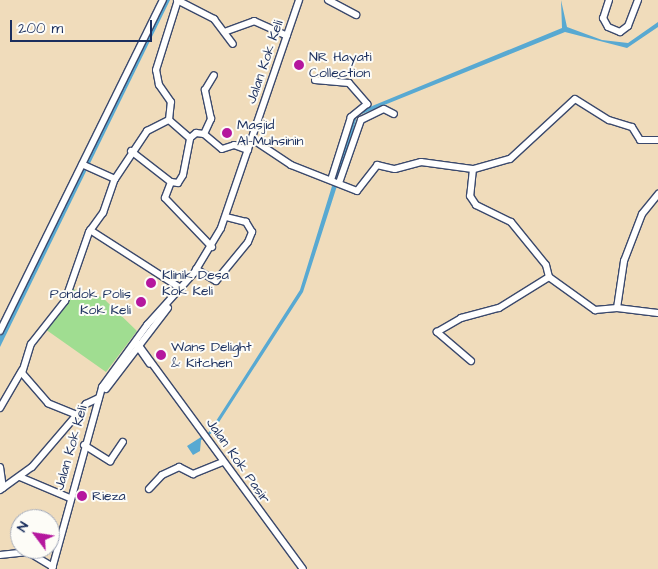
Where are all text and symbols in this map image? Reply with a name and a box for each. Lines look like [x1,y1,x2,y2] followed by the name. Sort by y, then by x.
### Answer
[12,10,155,42] scale bar
[18,18,63,39] text: 200 m
[243,18,287,106] street label: Jalan Kok Keli
[309,49,372,82] place label: NR Hayati Collection
[293,59,305,71] marker: NR Hayati Collection
[237,117,303,150] place label: Masjid Al-Muhsinin
[221,127,233,139] marker: Masjid Al-Muhsinin
[162,267,229,300] place label: Klinik Desa Kok Keli
[144,276,158,290] marker: Klinik Desa Kok Keli
[50,286,131,318] place label: Pondok Polis Kok Keli
[135,296,147,308] marker: Pondok Polis Kok Keli
[171,339,252,372] place label: Wans Delight & Kitchen
[155,349,167,361] marker: Wans Delight & Kitchen
[51,404,91,492] street label: Jalan Kok Keli
[202,415,274,507] street label: Jalan Kok Pasir
[92,488,126,504] place label: Rieza
[76,490,88,502] marker: Rieza
[10,509,60,559] north arrow
[12,518,34,536] text: N

